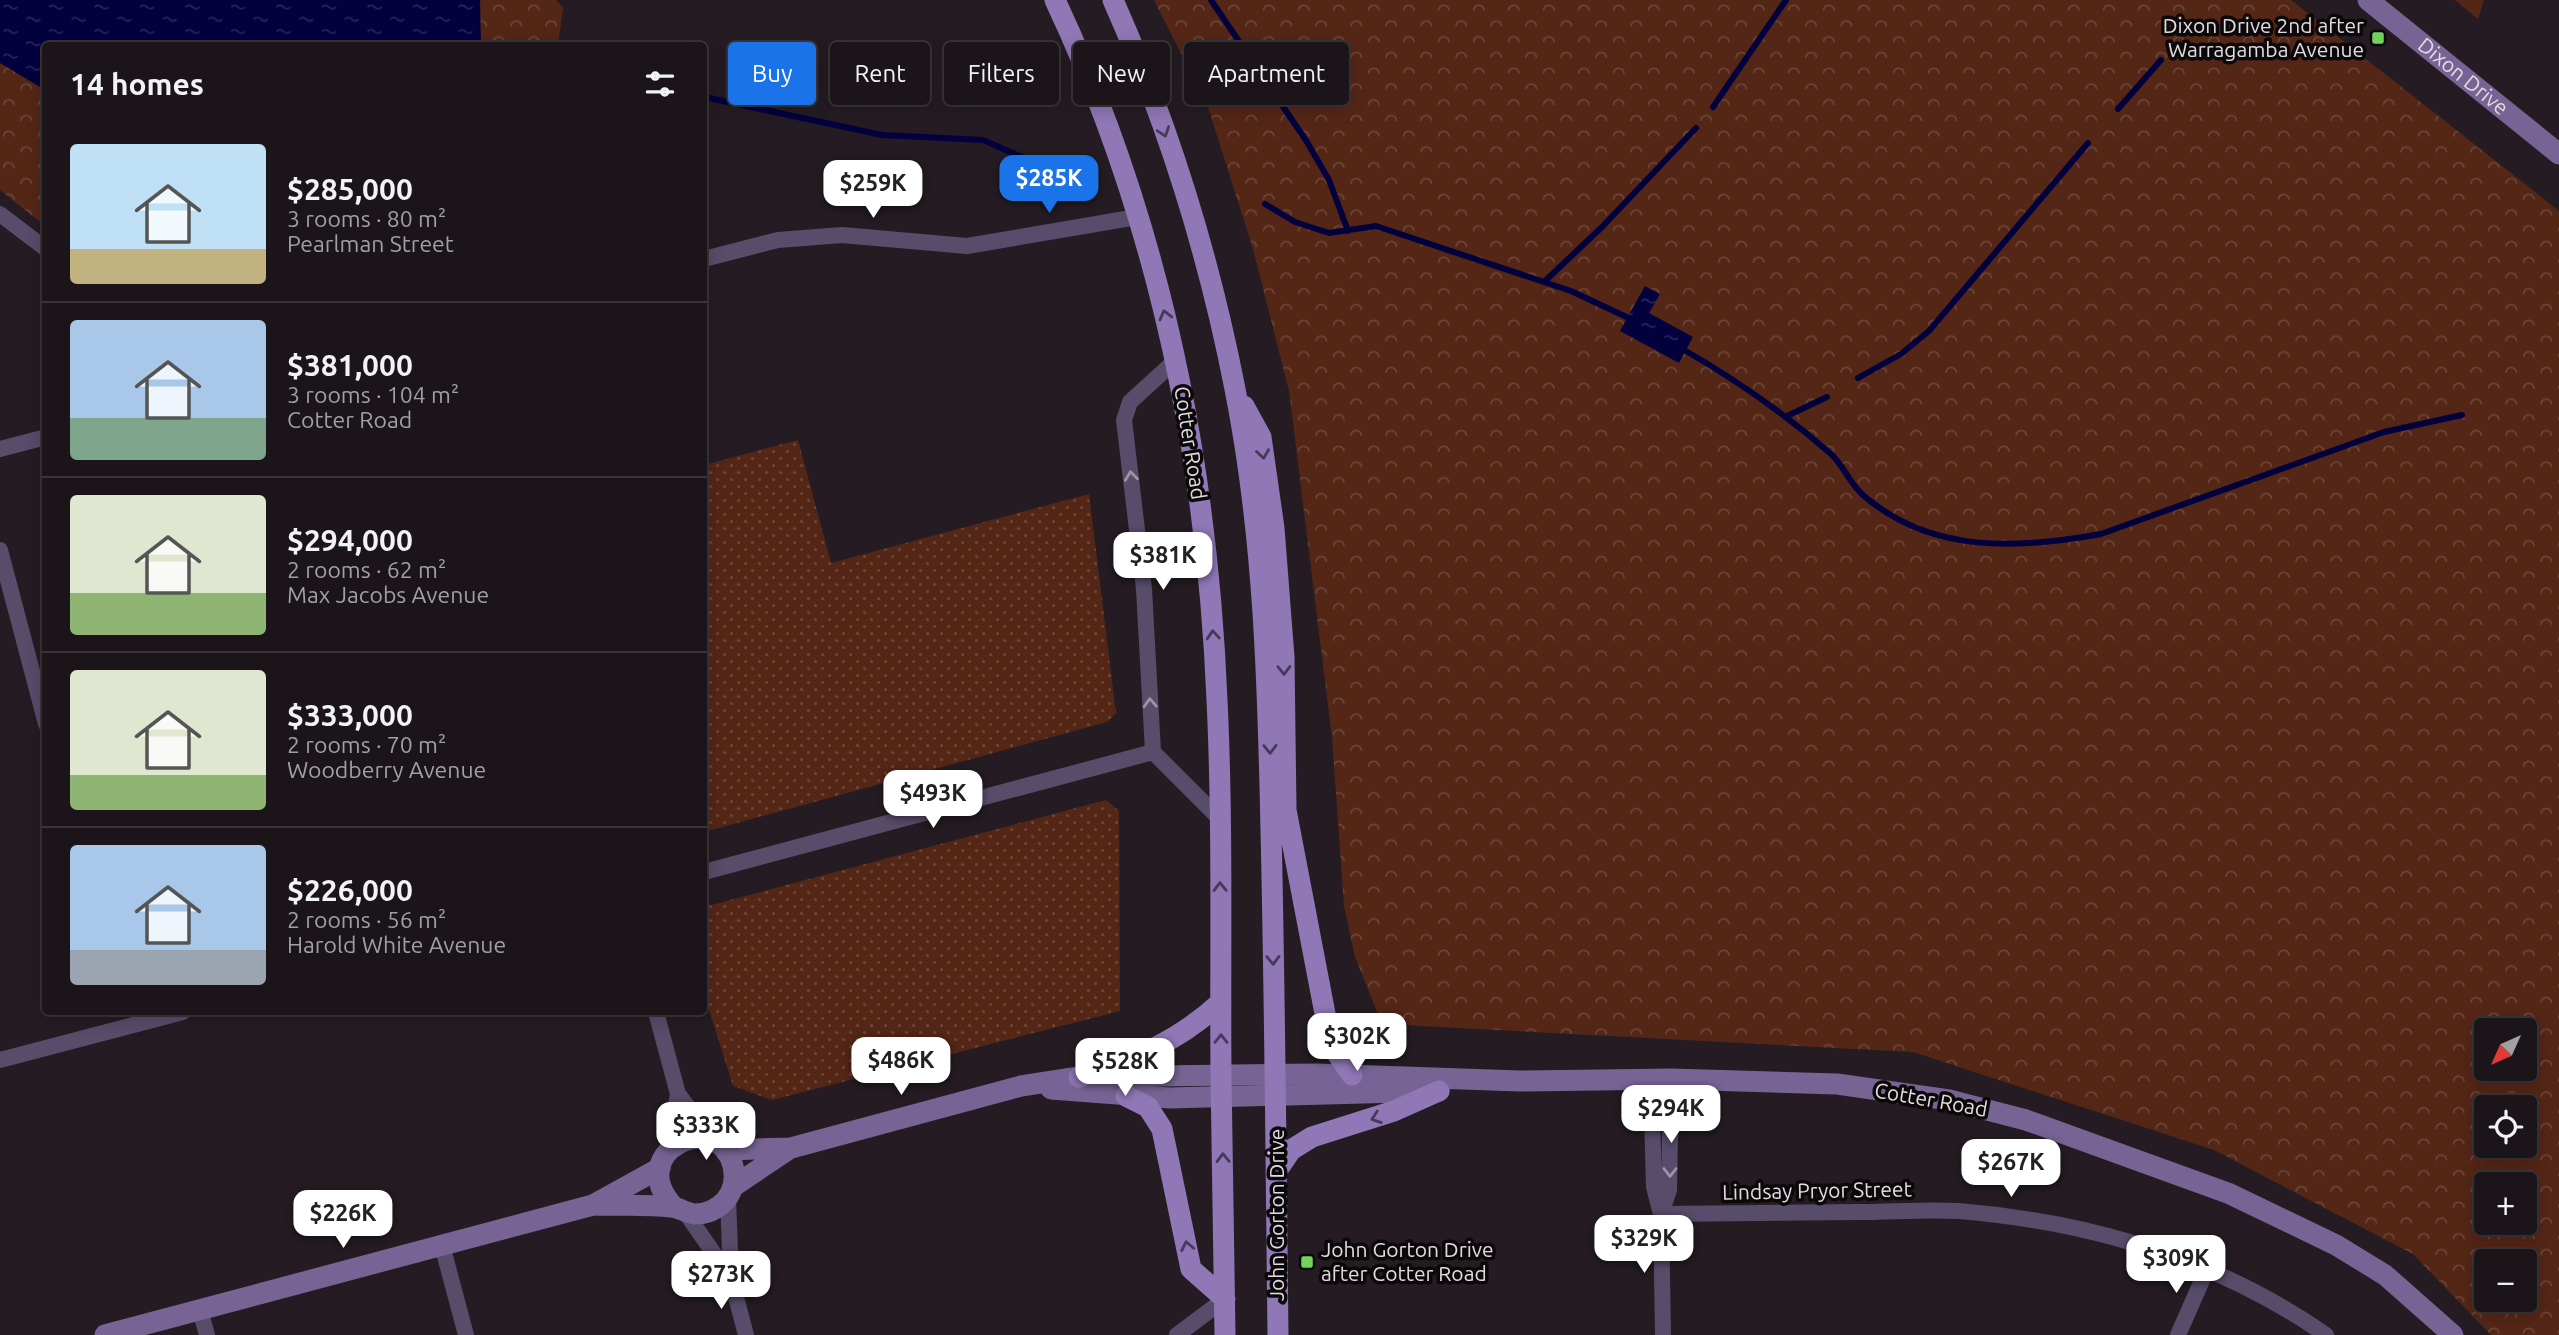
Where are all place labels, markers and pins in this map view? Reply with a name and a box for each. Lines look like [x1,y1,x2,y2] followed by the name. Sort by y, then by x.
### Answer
[2163,13,2364,61] place label: Dixon Drive 2nd after Warragamba Avenue
[2370,30,2386,46] marker: Dixon Drive 2nd after Warragamba Avenue
[1000,156,1098,215] pin: $285K
[824,160,922,220] pin: $259K
[1114,532,1212,592] pin: $381K
[884,770,982,830] pin: $493K
[1308,1014,1406,1073] pin: $302K
[852,1038,950,1097] pin: $486K
[1076,1038,1174,1098] pin: $528K
[1622,1086,1720,1145] pin: $294K
[657,1102,755,1162] pin: $333K
[1962,1140,2060,1199] pin: $267K
[294,1190,392,1250] pin: $226K
[1595,1216,1693,1275] pin: $329K
[2127,1236,2225,1295] pin: $309K
[1321,1237,1494,1285] place label: John Gorton Drive after Cotter Road
[672,1252,770,1311] pin: $273K
[1299,1254,1315,1270] marker: John Gorton Drive after Cotter Road

